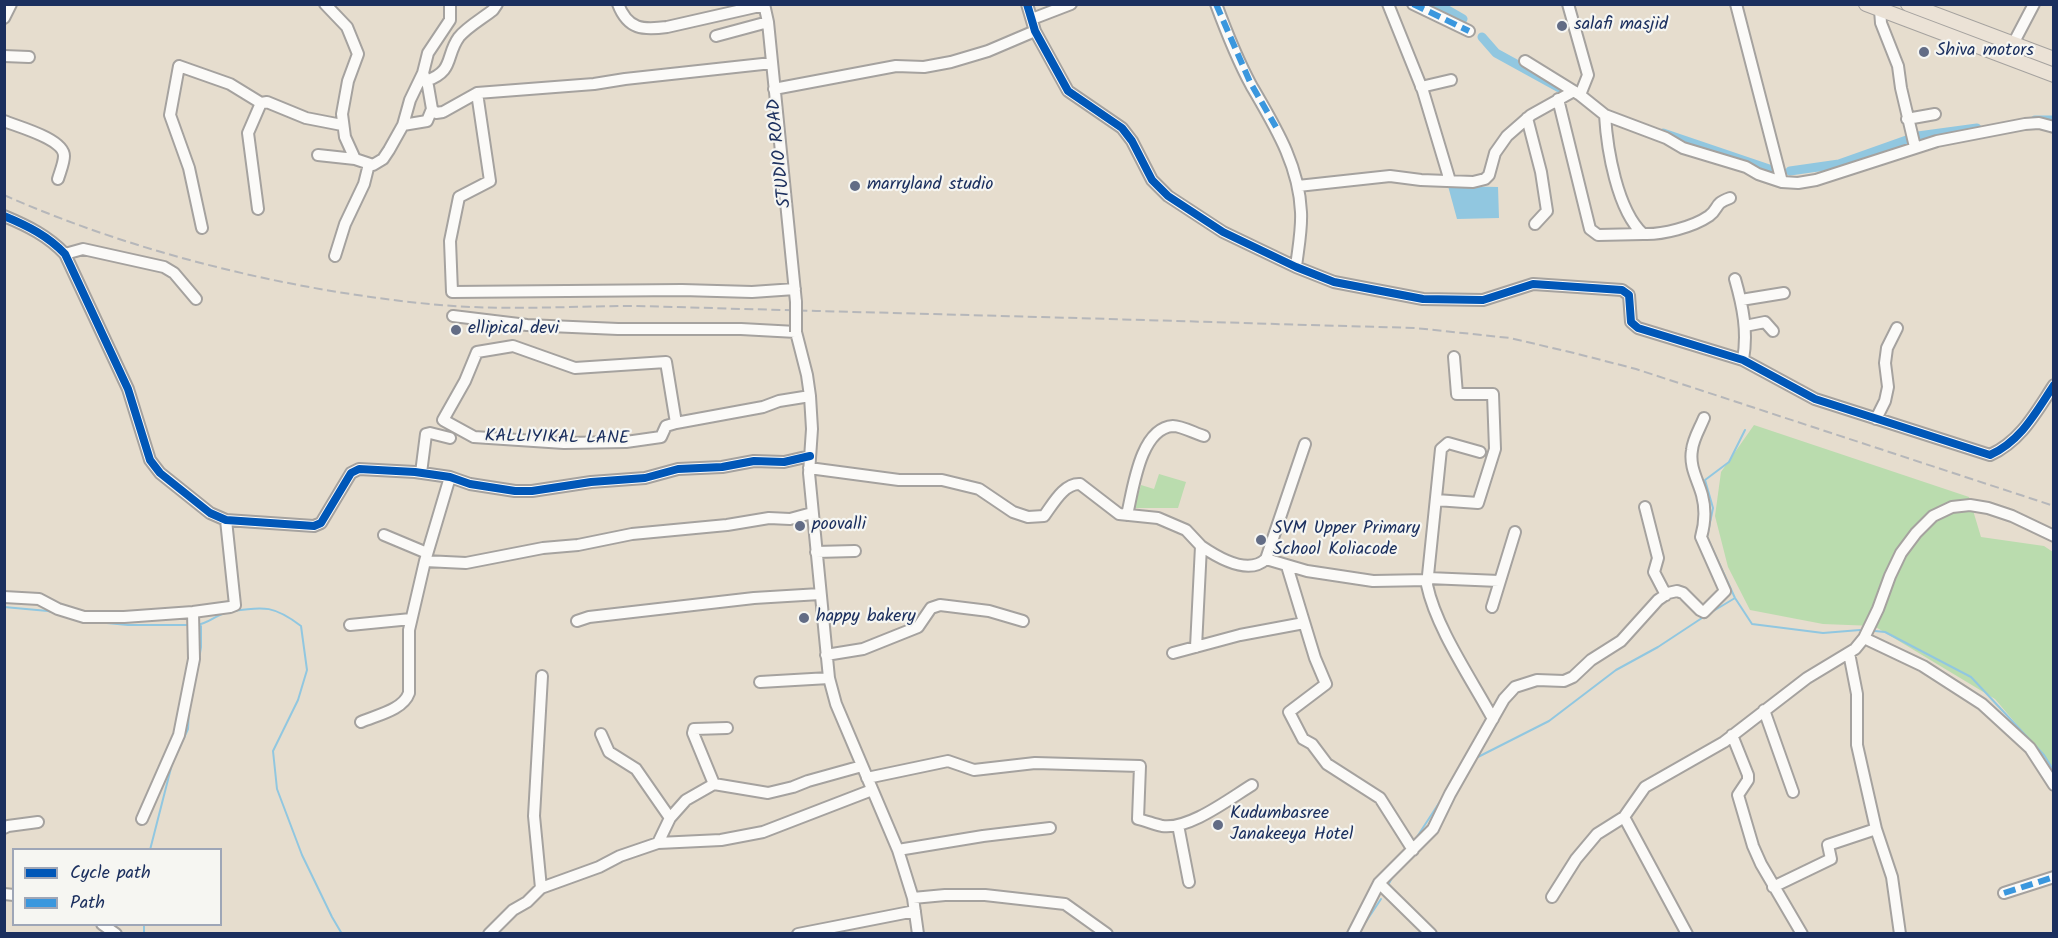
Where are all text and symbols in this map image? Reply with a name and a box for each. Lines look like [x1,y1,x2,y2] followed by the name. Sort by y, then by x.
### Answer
[1574,15,1668,37] place label: salafi masjid
[1555,19,1569,33] marker: salafi masjid
[1936,41,2034,63] place label: Shiva motors
[1917,45,1931,59] marker: Shiva motors
[765,97,797,209] street label: STUDIO ROAD
[867,175,993,197] place label: marryland studio
[848,179,862,193] marker: marryland studio
[468,319,559,341] place label: ellipical devi
[449,323,463,337] marker: ellipical devi
[484,427,630,451] street label: KALLIYIKAL LANE
[812,515,866,537] place label: poovalli
[793,519,807,533] marker: poovalli
[1273,519,1420,562] place label: SVM Upper Primary School Koliacode
[1254,533,1268,547] marker: SVM Upper Primary School Koliacode
[816,607,916,629] place label: happy bakery
[797,611,811,625] marker: happy bakery
[1230,804,1353,846] place label: Kudumbasree Janakeeya Hotel
[1211,818,1225,832] marker: Kudumbasree Janakeeya Hotel
[12,848,222,926] legend
[70,859,151,888] text: Cycle path
[70,889,105,918] text: Path

